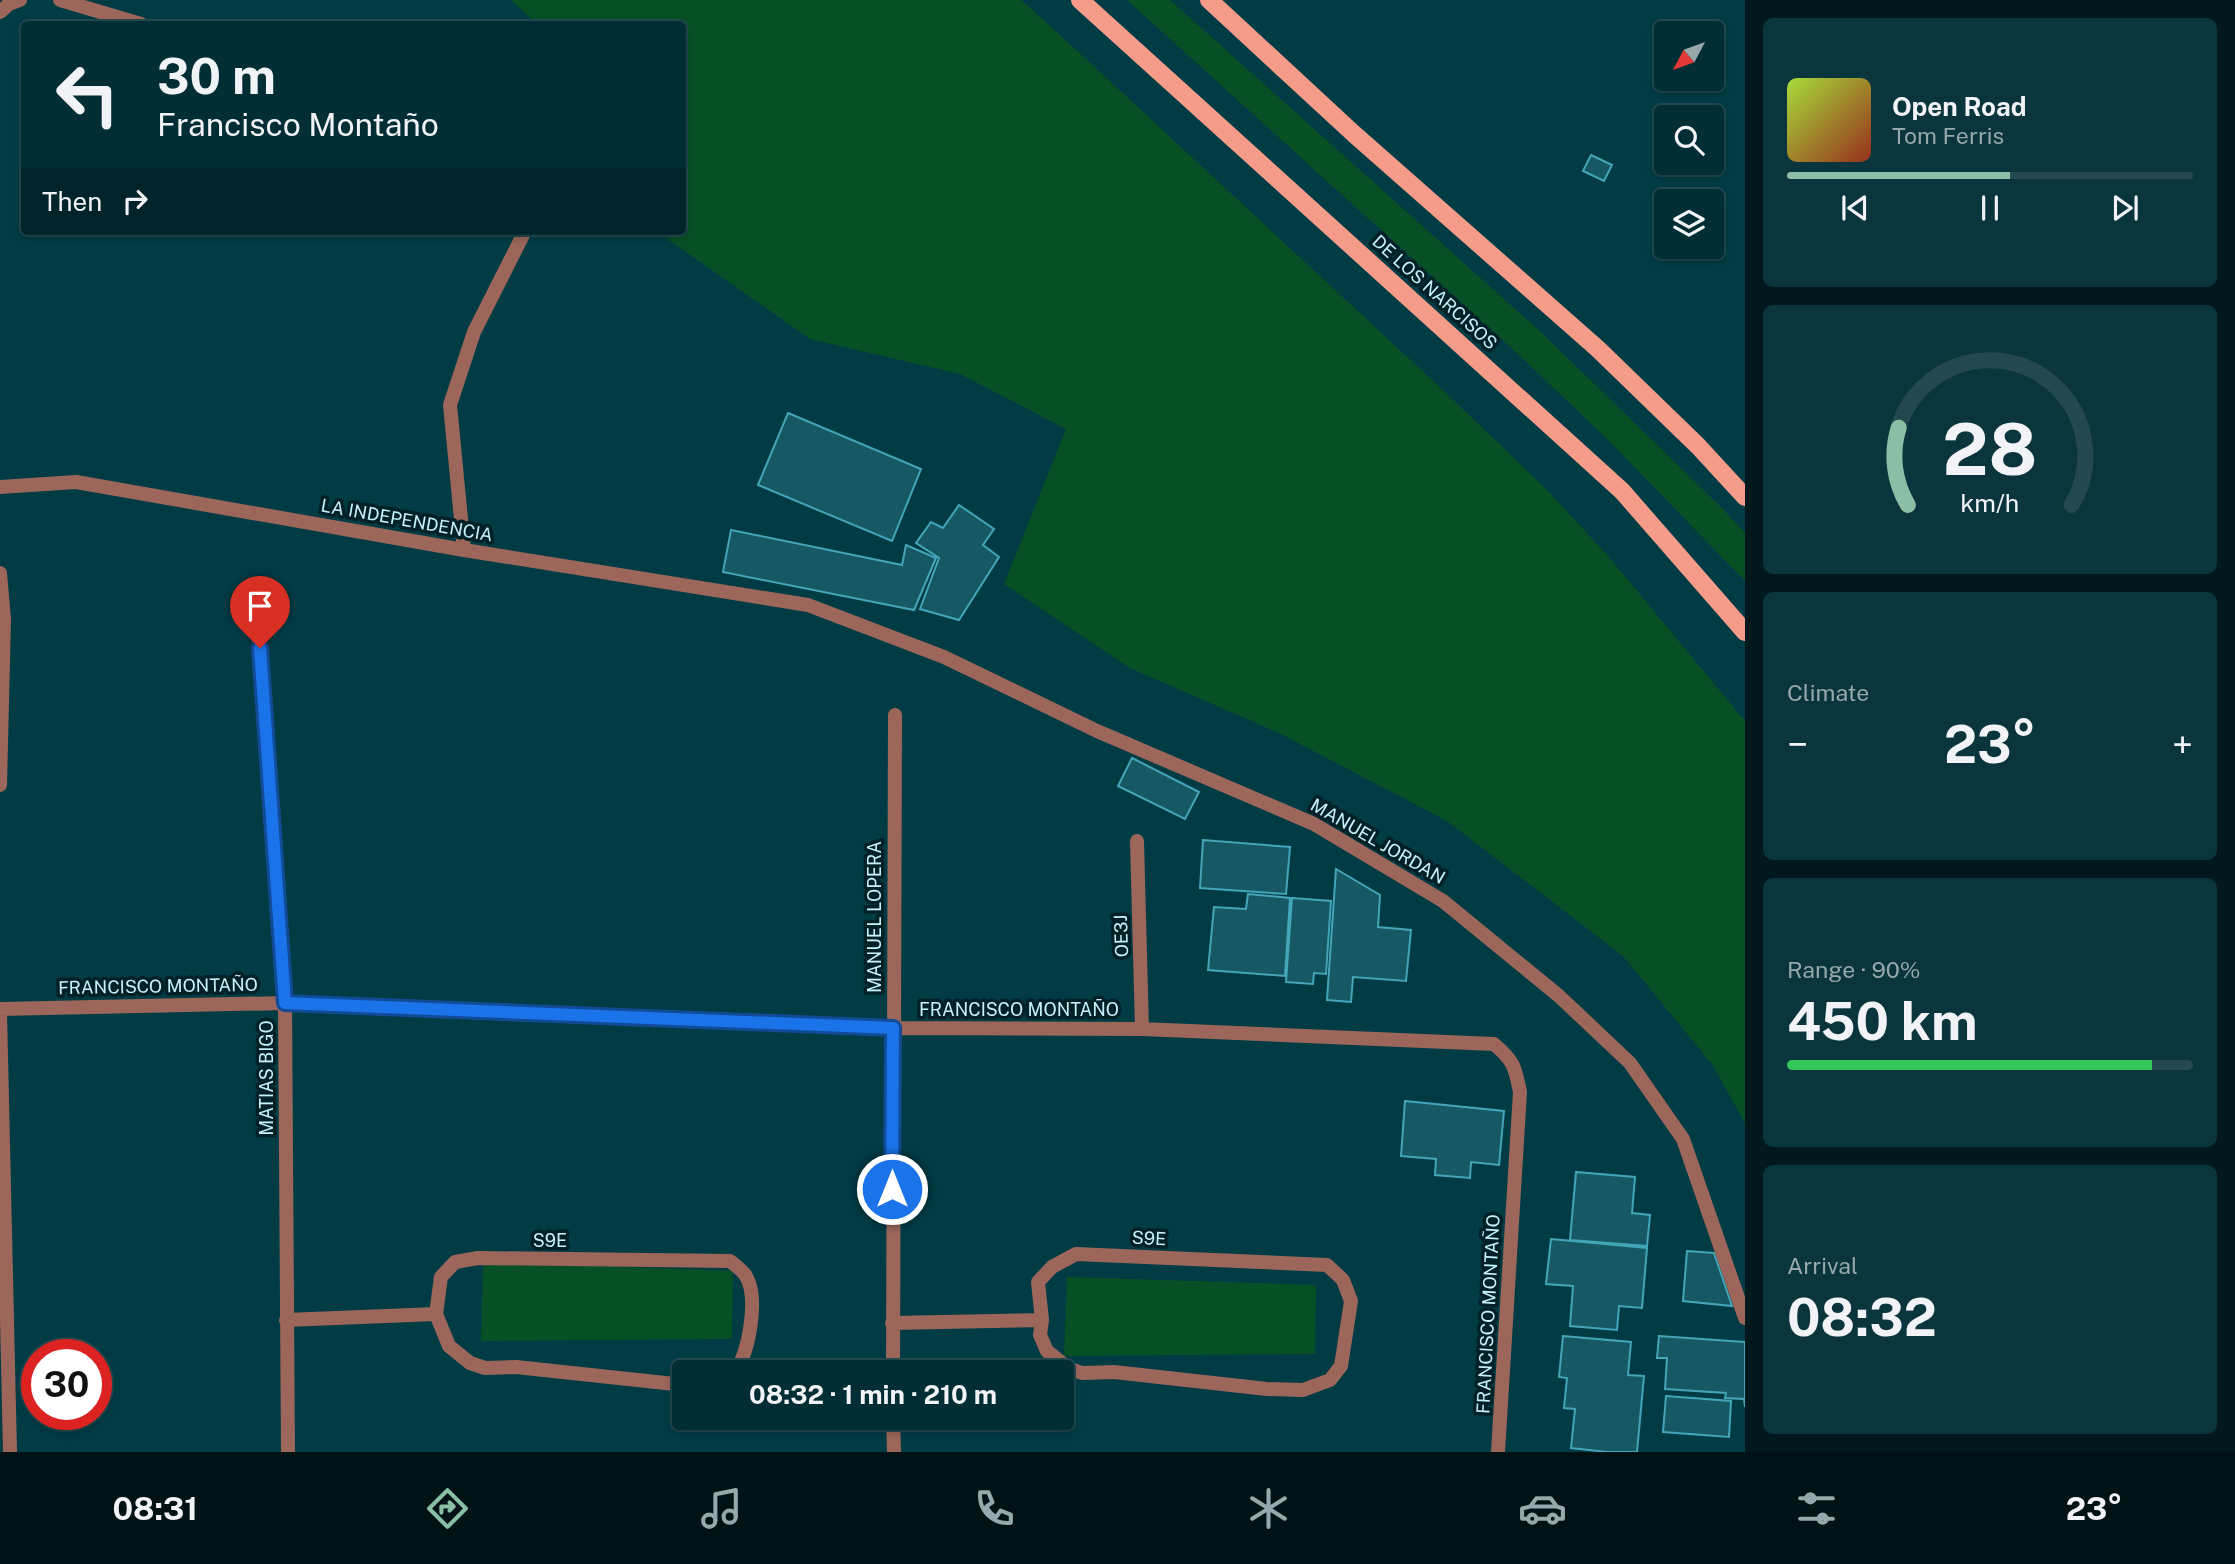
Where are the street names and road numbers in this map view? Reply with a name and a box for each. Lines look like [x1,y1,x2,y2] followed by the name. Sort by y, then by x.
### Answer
[1368,230,1502,354] street label: DE LOS NARCISOS
[319,495,495,546] street label: LA INDEPENDENCIA
[1307,794,1449,888] street label: MANUEL JORDAN
[864,841,885,993] street label: MANUEL LOPERA
[1110,914,1132,958] street label: OE3J
[58,973,258,998] street label: FRANCISCO MONTAÑO
[919,998,1119,1020] street label: FRANCISCO MONTAÑO
[256,1020,277,1136] street label: MATIAS BIGO
[1471,1214,1504,1414] street label: FRANCISCO MONTAÑO
[1131,1227,1167,1249] street label: S9E
[533,1230,567,1251] street label: S9E

